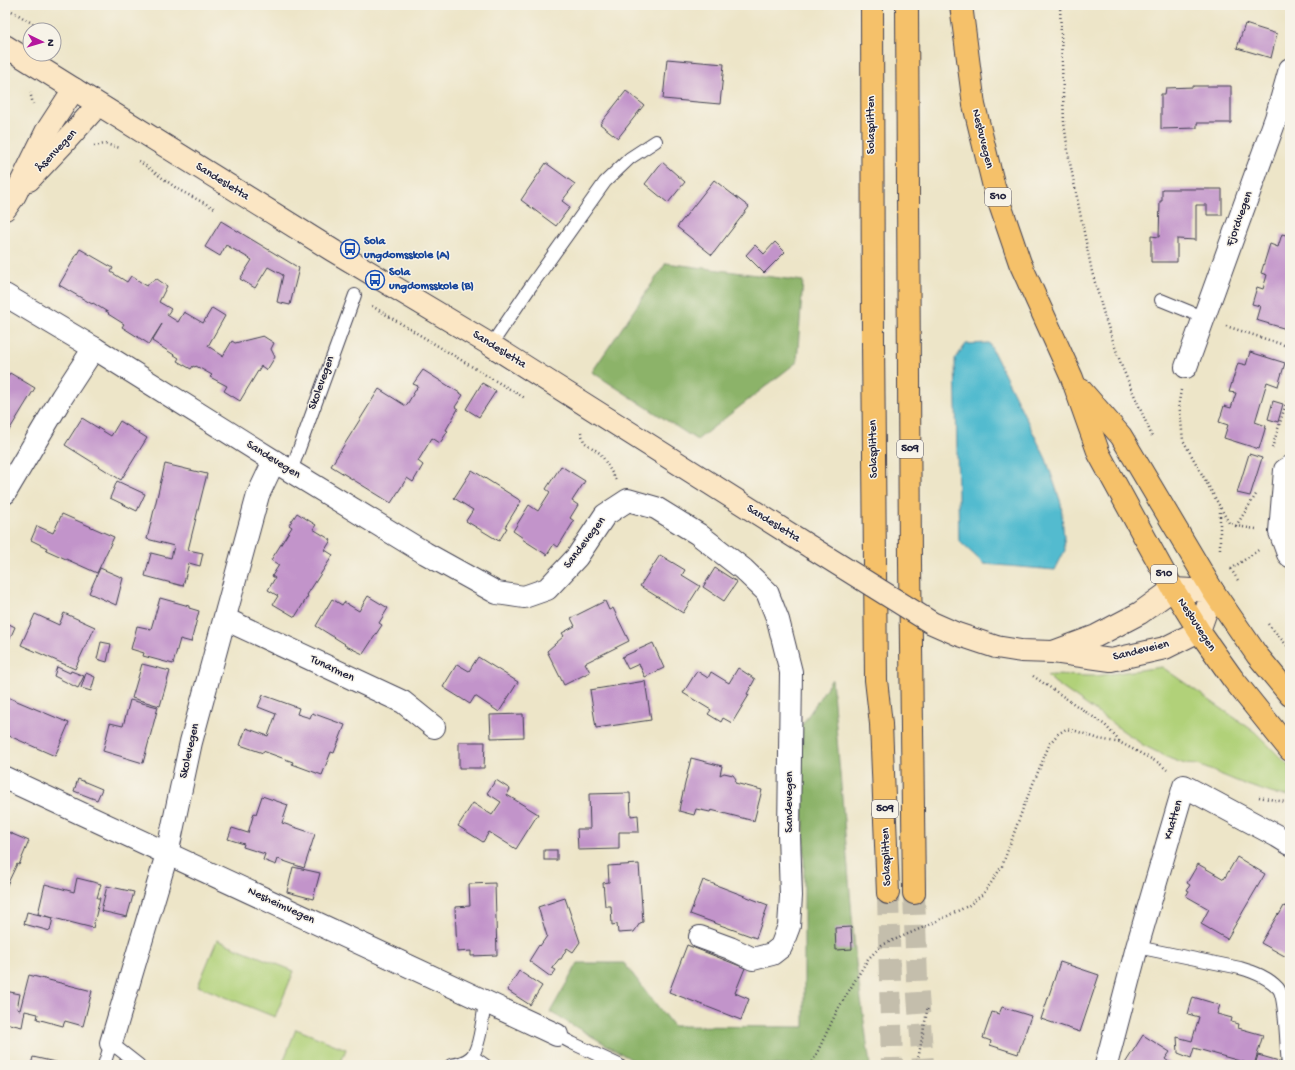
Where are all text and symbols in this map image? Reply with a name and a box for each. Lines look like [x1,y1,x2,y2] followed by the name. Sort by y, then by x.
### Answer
[22,22,62,62] north arrow
[44,39,56,47] text: N
[865,96,879,154] street label: Solasplitten
[968,108,996,170] street label: Nesbuvegen
[33,126,81,175] street label: Åsenvegen
[192,160,252,204] street label: Sandesletta
[985,188,1011,206] road number: 510
[1223,189,1256,249] street label: Fjordvegen
[364,235,450,263] place label: Sola ungdomsskole (A)
[339,238,361,260] bus stop icon: Sola ungdomsskole (A)
[389,266,474,294] place label: Sola ungdomsskole (B)
[364,269,386,291] bus stop icon: Sola ungdomsskole (B)
[469,328,529,372] street label: Sandesletta
[306,354,338,412] street label: Skolevegen
[866,419,882,478] street label: Solasplitten
[243,438,303,482] street label: Sandevegen
[897,440,923,458] road number: 509
[743,502,803,546] street label: Sandesletta
[561,514,609,572] street label: Sandevegen
[1151,565,1177,583] road number: 510
[1174,596,1219,654] street label: Nesbuvegen
[1112,637,1171,665] street label: Sandeveien
[307,652,357,685] street label: Tunarmen
[177,722,203,780] street label: Skolevegen
[783,771,797,833] street label: Sandevegen
[1162,798,1186,841] street label: Knatten
[872,800,898,818] road number: 509
[879,827,895,886] street label: Solasplitten
[245,884,317,928] street label: Nesheimvegen

